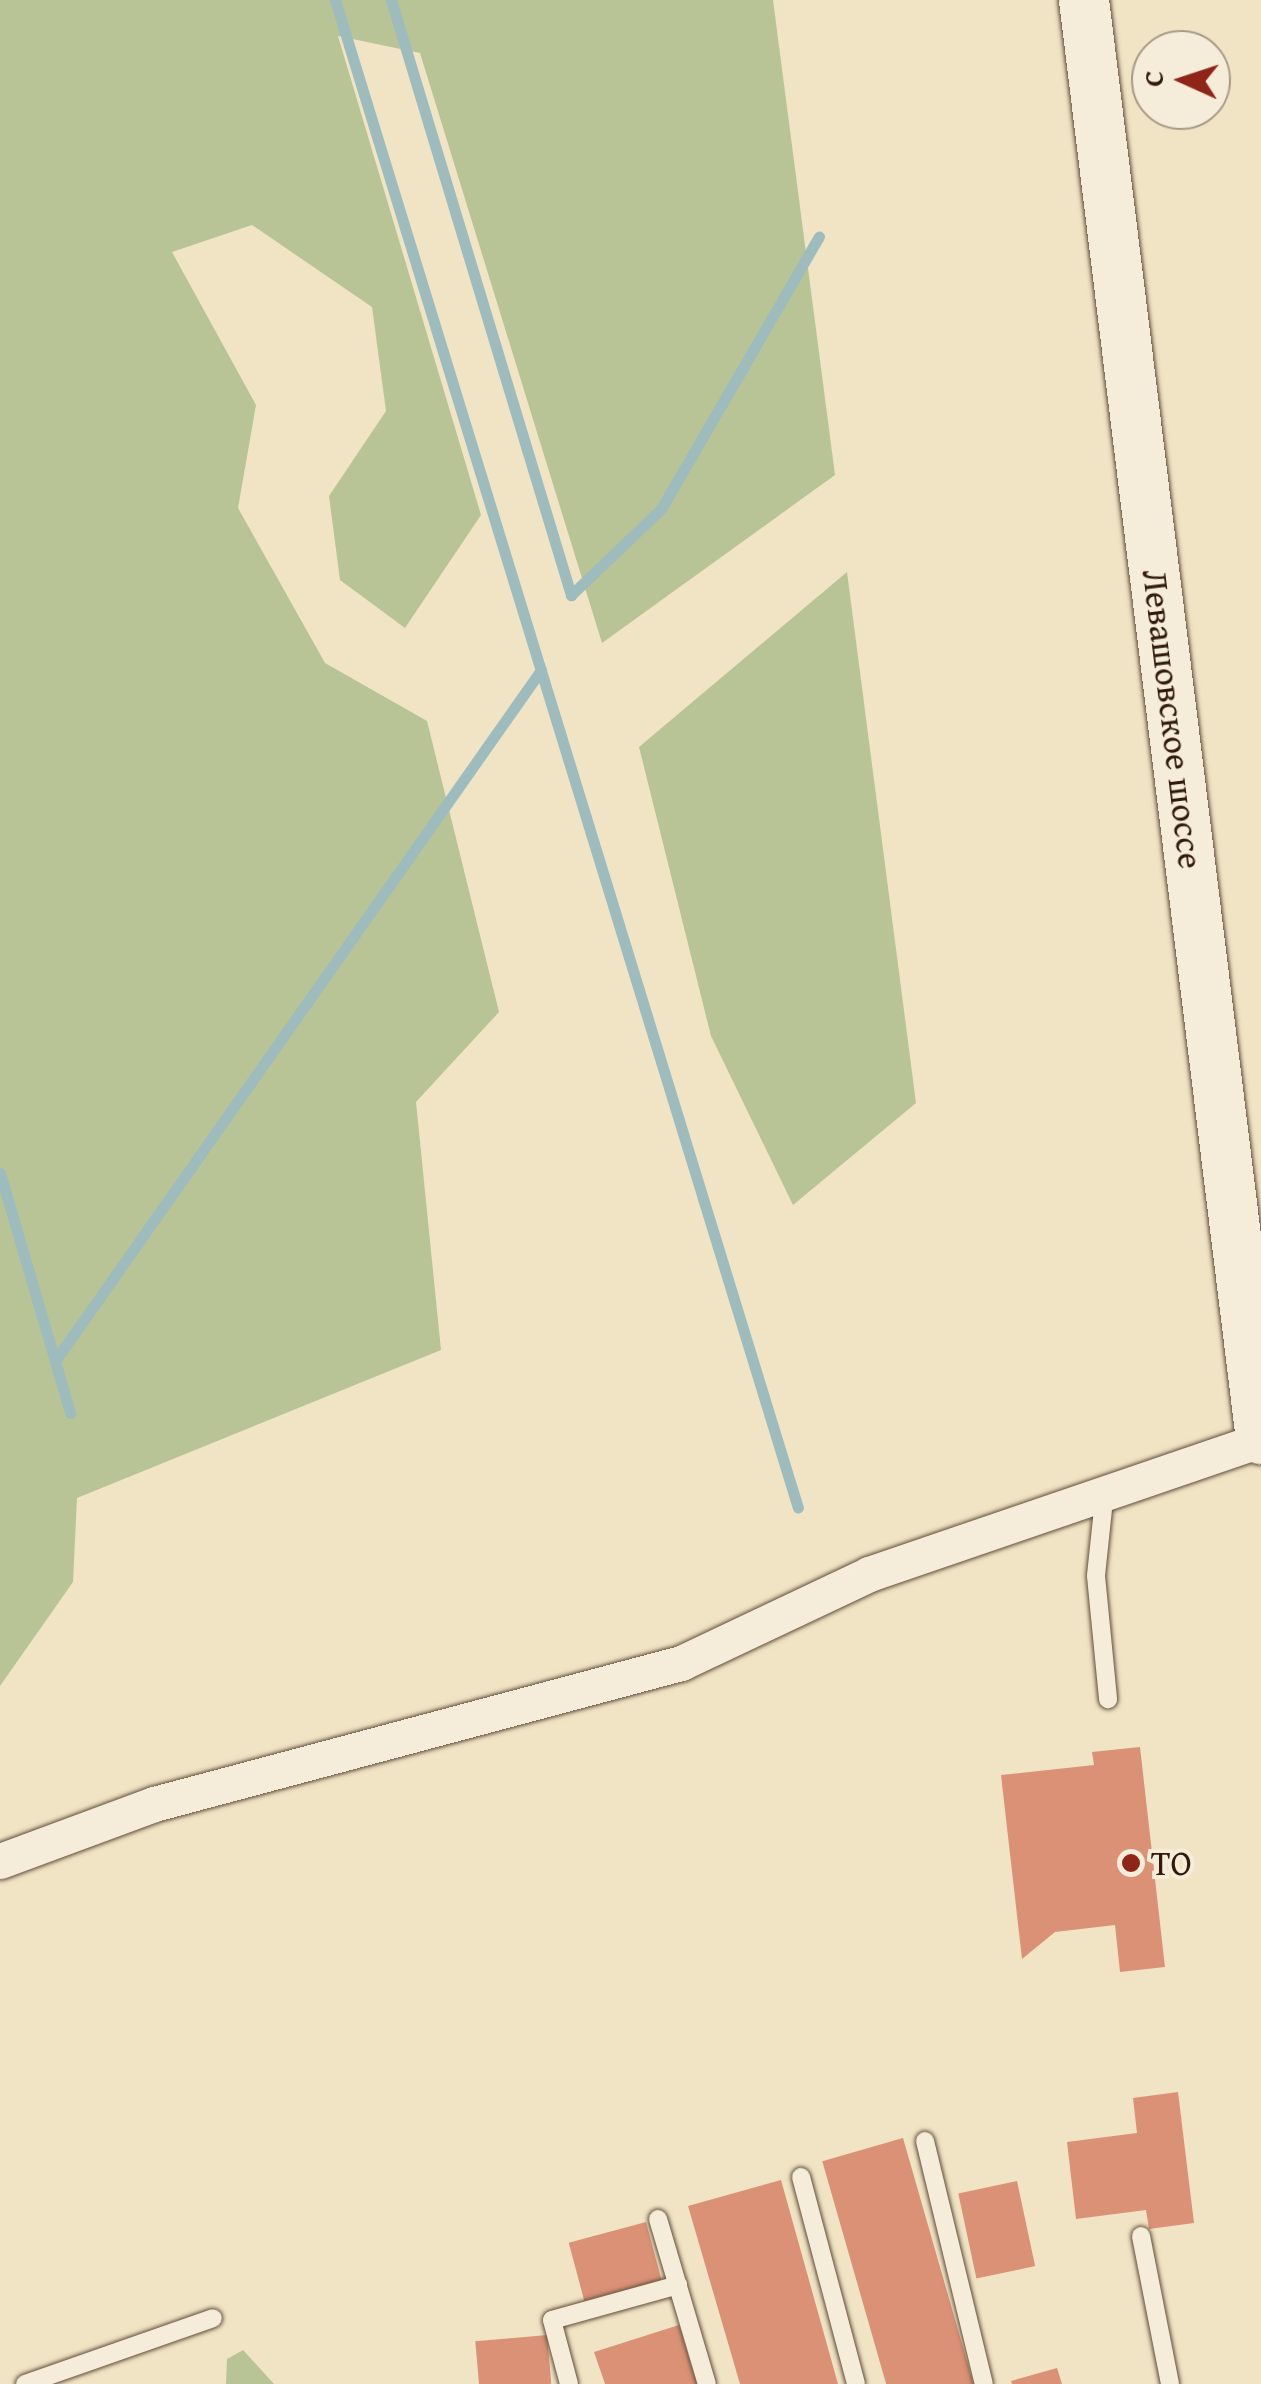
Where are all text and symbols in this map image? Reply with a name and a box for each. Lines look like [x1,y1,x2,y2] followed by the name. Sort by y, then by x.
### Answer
[1131,30,1231,130] north arrow
[1132,70,1173,87] text: С
[1134,567,1212,871] street label: Левашовское шоссе
[1151,1842,1192,1884] place label: ТО
[1120,1852,1142,1874] marker: ТО

